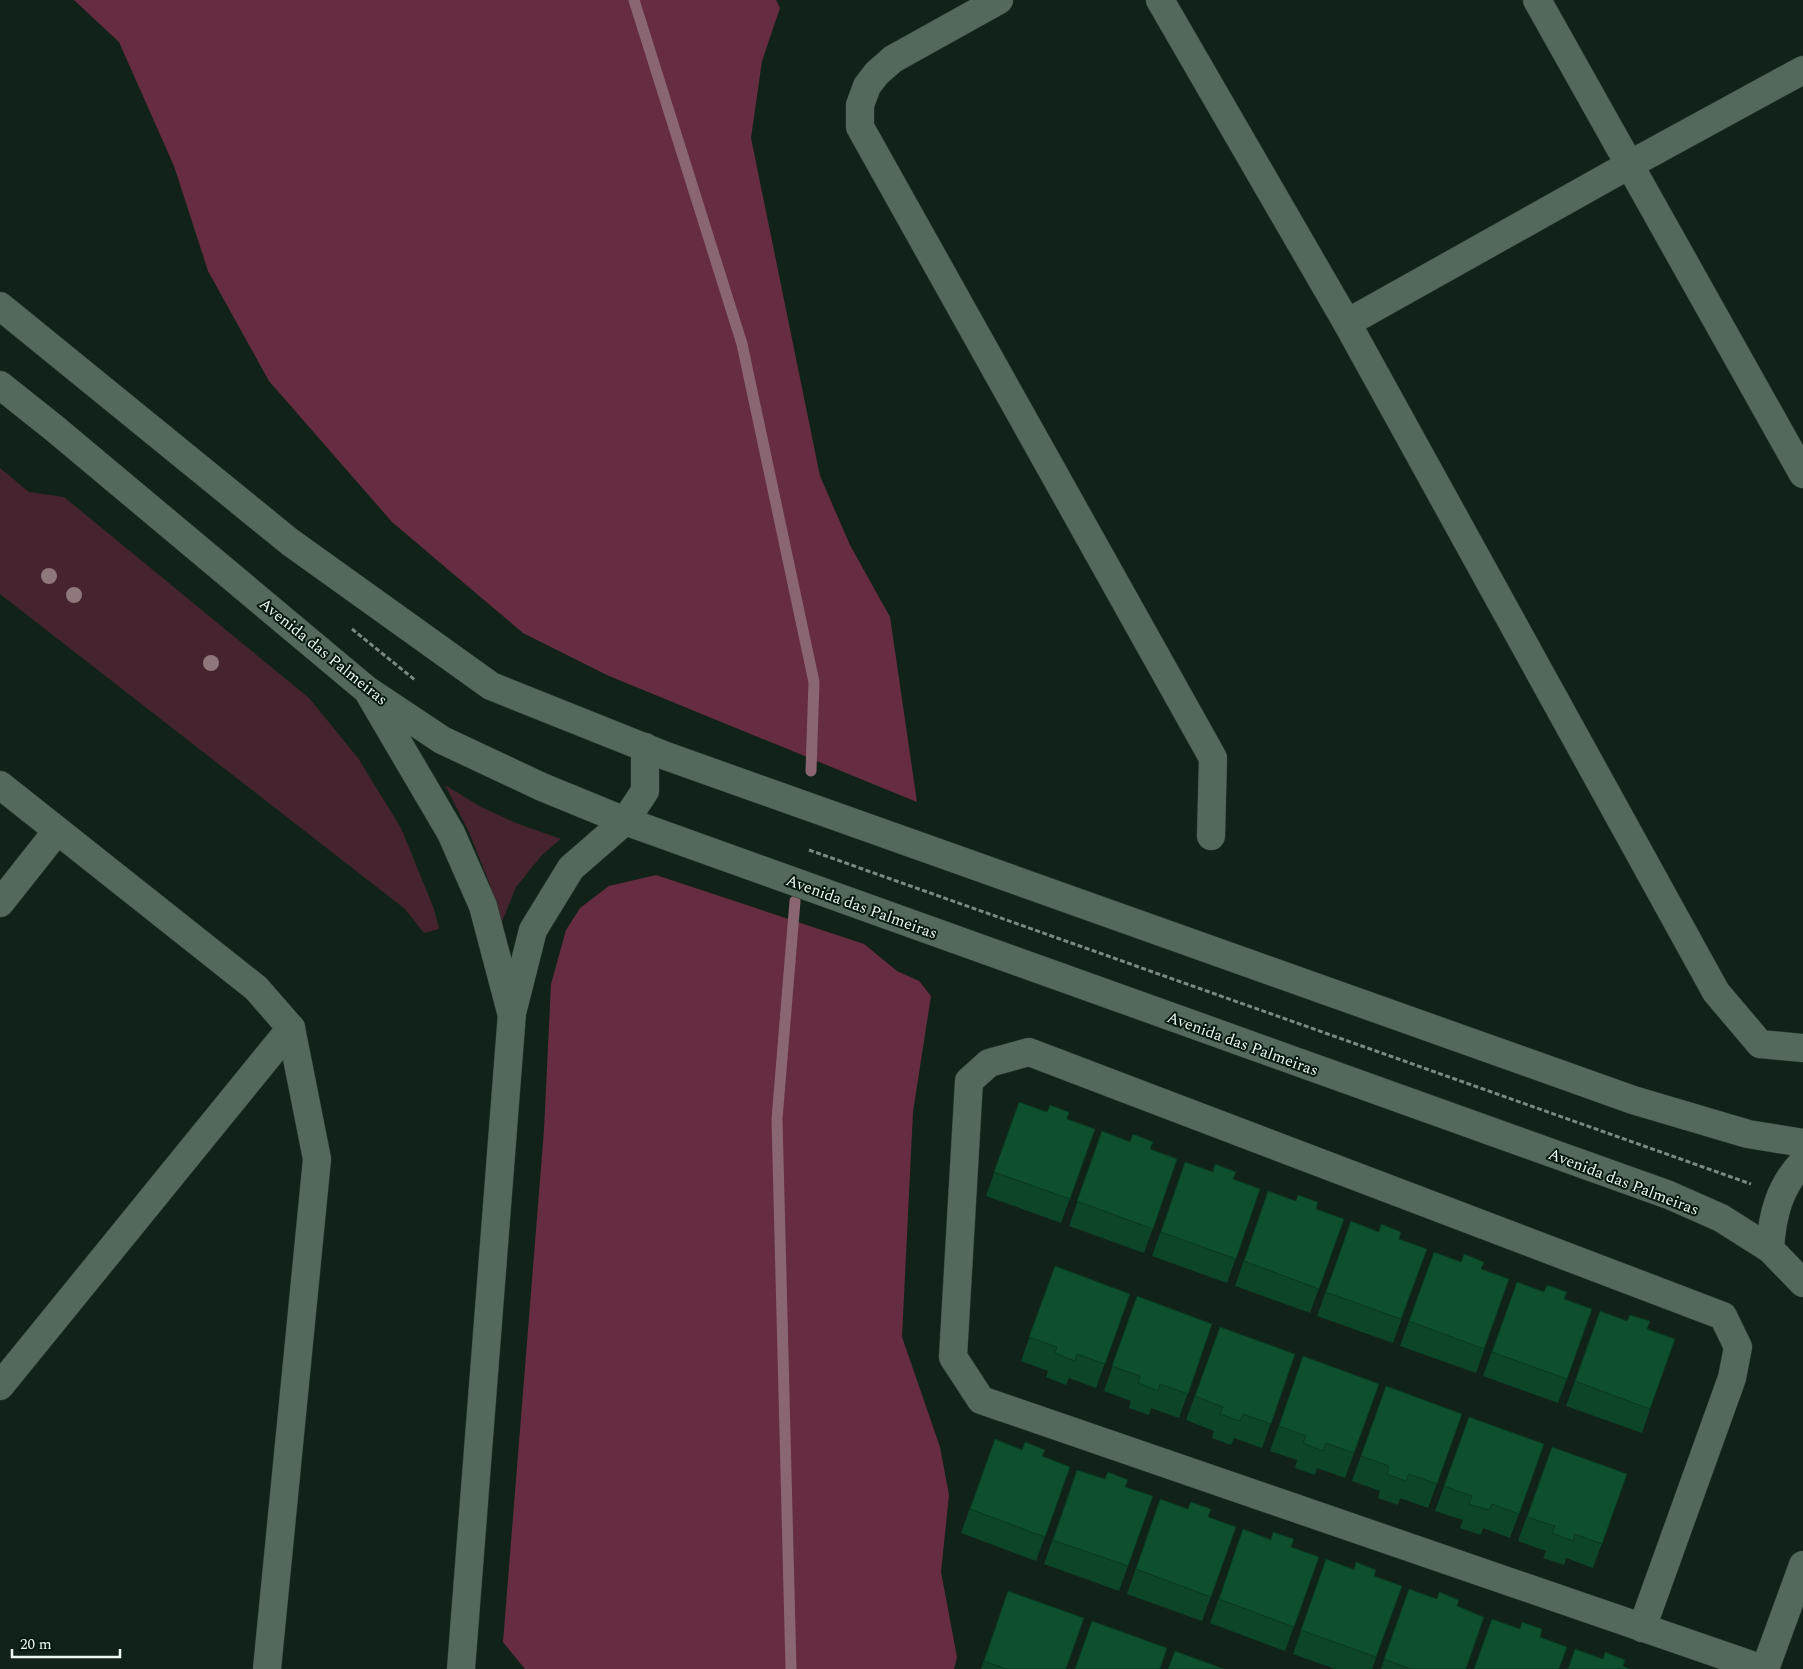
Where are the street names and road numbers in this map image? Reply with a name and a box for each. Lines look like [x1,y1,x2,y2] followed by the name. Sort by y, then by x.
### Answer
[254,592,393,711] street label: Avenida das Palmeiras
[783,868,941,946] street label: Avenida das Palmeiras
[1164,1005,1322,1083] street label: Avenida das Palmeiras
[1545,1142,1702,1222] street label: Avenida das Palmeiras

